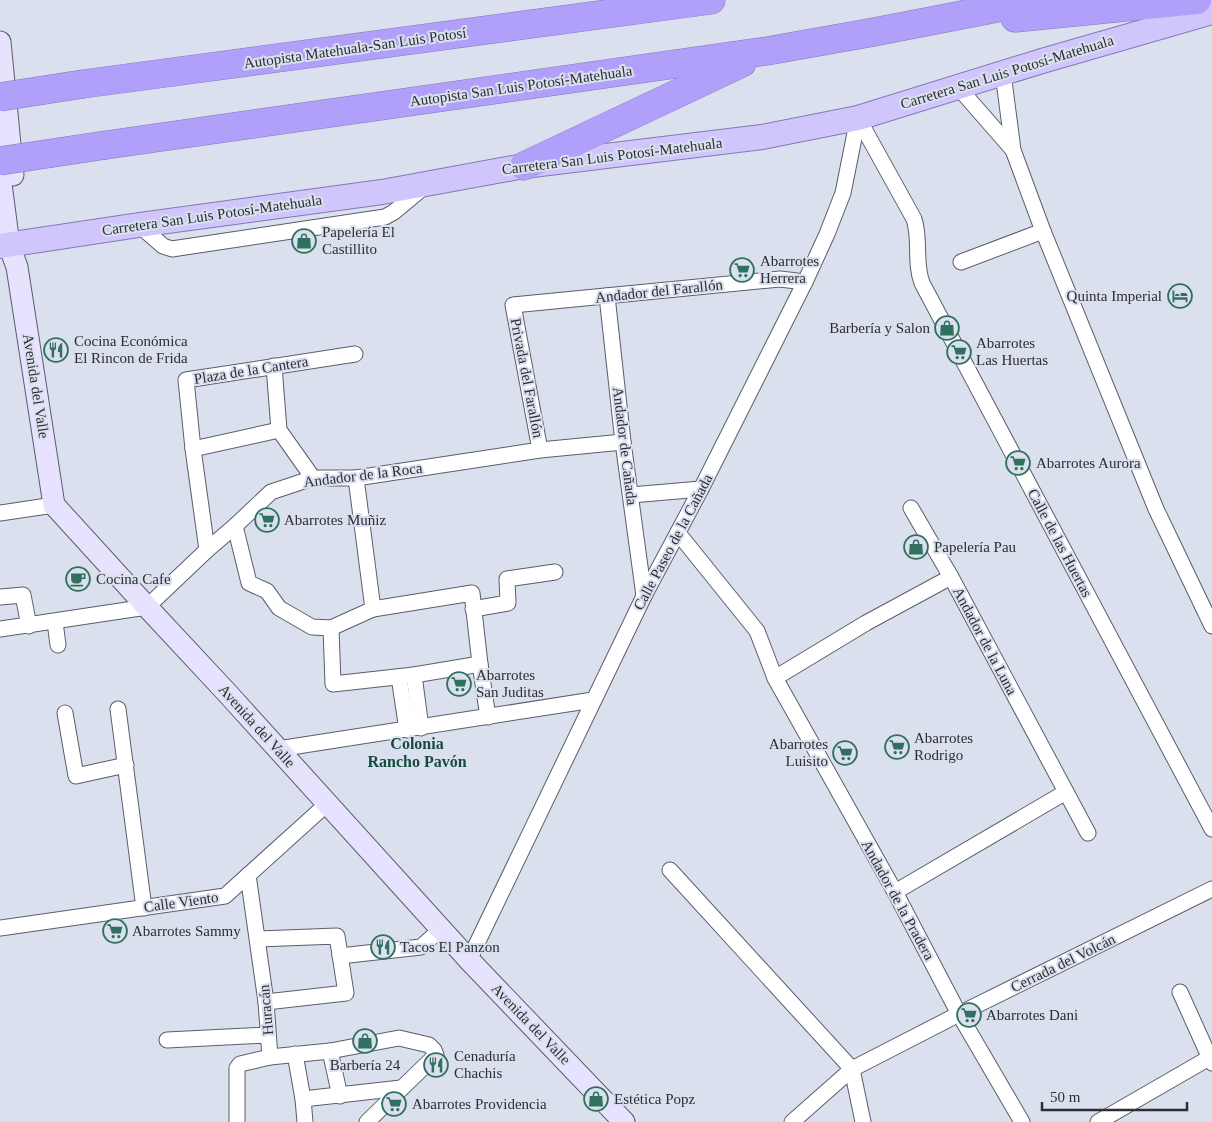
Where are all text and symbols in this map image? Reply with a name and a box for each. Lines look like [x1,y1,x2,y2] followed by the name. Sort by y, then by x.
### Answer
[243,24,467,72] street label: Autopista Matehuala-San Luis Potosí
[898,32,1116,112] street label: Carretera San Luis Potosí-Matehuala
[409,62,634,110] street label: Autopista San Luis Potosí-Matehuala
[501,134,723,177] street label: Carretera San Luis Potosí-Matehuala
[101,192,323,238] street label: Carretera San Luis Potosí-Matehuala
[322,224,395,257] place label: Papelería El Castillito
[291,228,317,254] shop icon: Papelería El Castillito
[760,253,819,286] place label: Abarrotes Herrera
[729,257,755,283] supermarket icon: Abarrotes Herrera
[594,276,724,306] street label: Andador del Farallón
[1167,283,1193,309] hotel icon: Quinta Imperial
[1067,288,1162,304] place label: Quinta Imperial
[934,315,960,341] shop icon: Barbería y Salon
[508,317,547,440] street label: Privada del Farallón
[829,320,930,336] place label: Barbería y Salon
[20,332,52,440] street label: Avenida del Valle
[74,333,188,366] place label: Cocina Económica El Rincon de Frida
[976,335,1048,368] place label: Abarrotes Las Huertas
[43,337,69,363] restaurant icon: Cocina Económica El Rincon de Frida
[946,339,972,365] supermarket icon: Abarrotes Las Huertas
[193,353,310,387] street label: Plaza de la Cantera
[610,386,640,506] street label: Andador de Cañada
[1005,450,1031,476] supermarket icon: Abarrotes Aurora
[1036,455,1141,471] place label: Abarrotes Aurora
[303,460,424,490] street label: Andador de la Roca
[630,471,716,613] street label: Calle Paseo de la Cañada
[1025,486,1095,600] street label: Calle de las Huertas
[254,507,280,533] supermarket icon: Abarrotes Muñiz
[284,512,386,528] place label: Abarrotes Muñiz
[903,534,929,560] shop icon: Papelería Pau
[934,539,1017,555] place label: Papelería Pau
[65,566,91,592] cafe icon: Cocina Cafe
[96,571,171,587] place label: Cocina Cafe
[950,584,1020,698] street label: Andador de la Luna
[476,667,544,700] place label: Abarrotes San Juditas
[446,671,472,697] supermarket icon: Abarrotes San Juditas
[216,681,299,771] street label: Avenida del Valle
[914,730,973,763] place label: Abarrotes Rodrigo
[884,734,910,760] supermarket icon: Abarrotes Rodrigo
[367,735,467,770] district label: Colonia Rancho Pavón
[769,736,828,769] place label: Abarrotes Luisito
[832,740,858,766] supermarket icon: Abarrotes Luisito
[858,837,938,963] street label: Andador de la Pradera
[143,889,219,915] street label: Calle Viento
[102,918,128,944] supermarket icon: Abarrotes Sammy
[132,923,241,939] place label: Abarrotes Sammy
[1008,931,1118,995] street label: Cerrada del Volcán
[370,934,396,960] restaurant icon: Tacos El Panzon
[400,939,500,955] place label: Tacos El Panzon
[488,980,574,1068] street label: Avenida del Valle
[256,984,276,1036] street label: Huracán
[956,1002,982,1028] supermarket icon: Abarrotes Dani
[986,1007,1078,1023] place label: Abarrotes Dani
[352,1028,378,1054] shop icon: Barbería 24
[454,1048,516,1081] place label: Cenaduría Chachis
[423,1052,449,1078] restaurant icon: Cenaduría Chachis
[330,1057,401,1073] place label: Barbería 24
[1042,1080,1187,1112] scale bar
[583,1086,609,1112] shop icon: Estética Popz
[1050,1089,1081,1105] text: 50 m
[381,1091,407,1117] supermarket icon: Abarrotes Providencia
[614,1091,696,1107] place label: Estética Popz
[412,1096,547,1112] place label: Abarrotes Providencia

